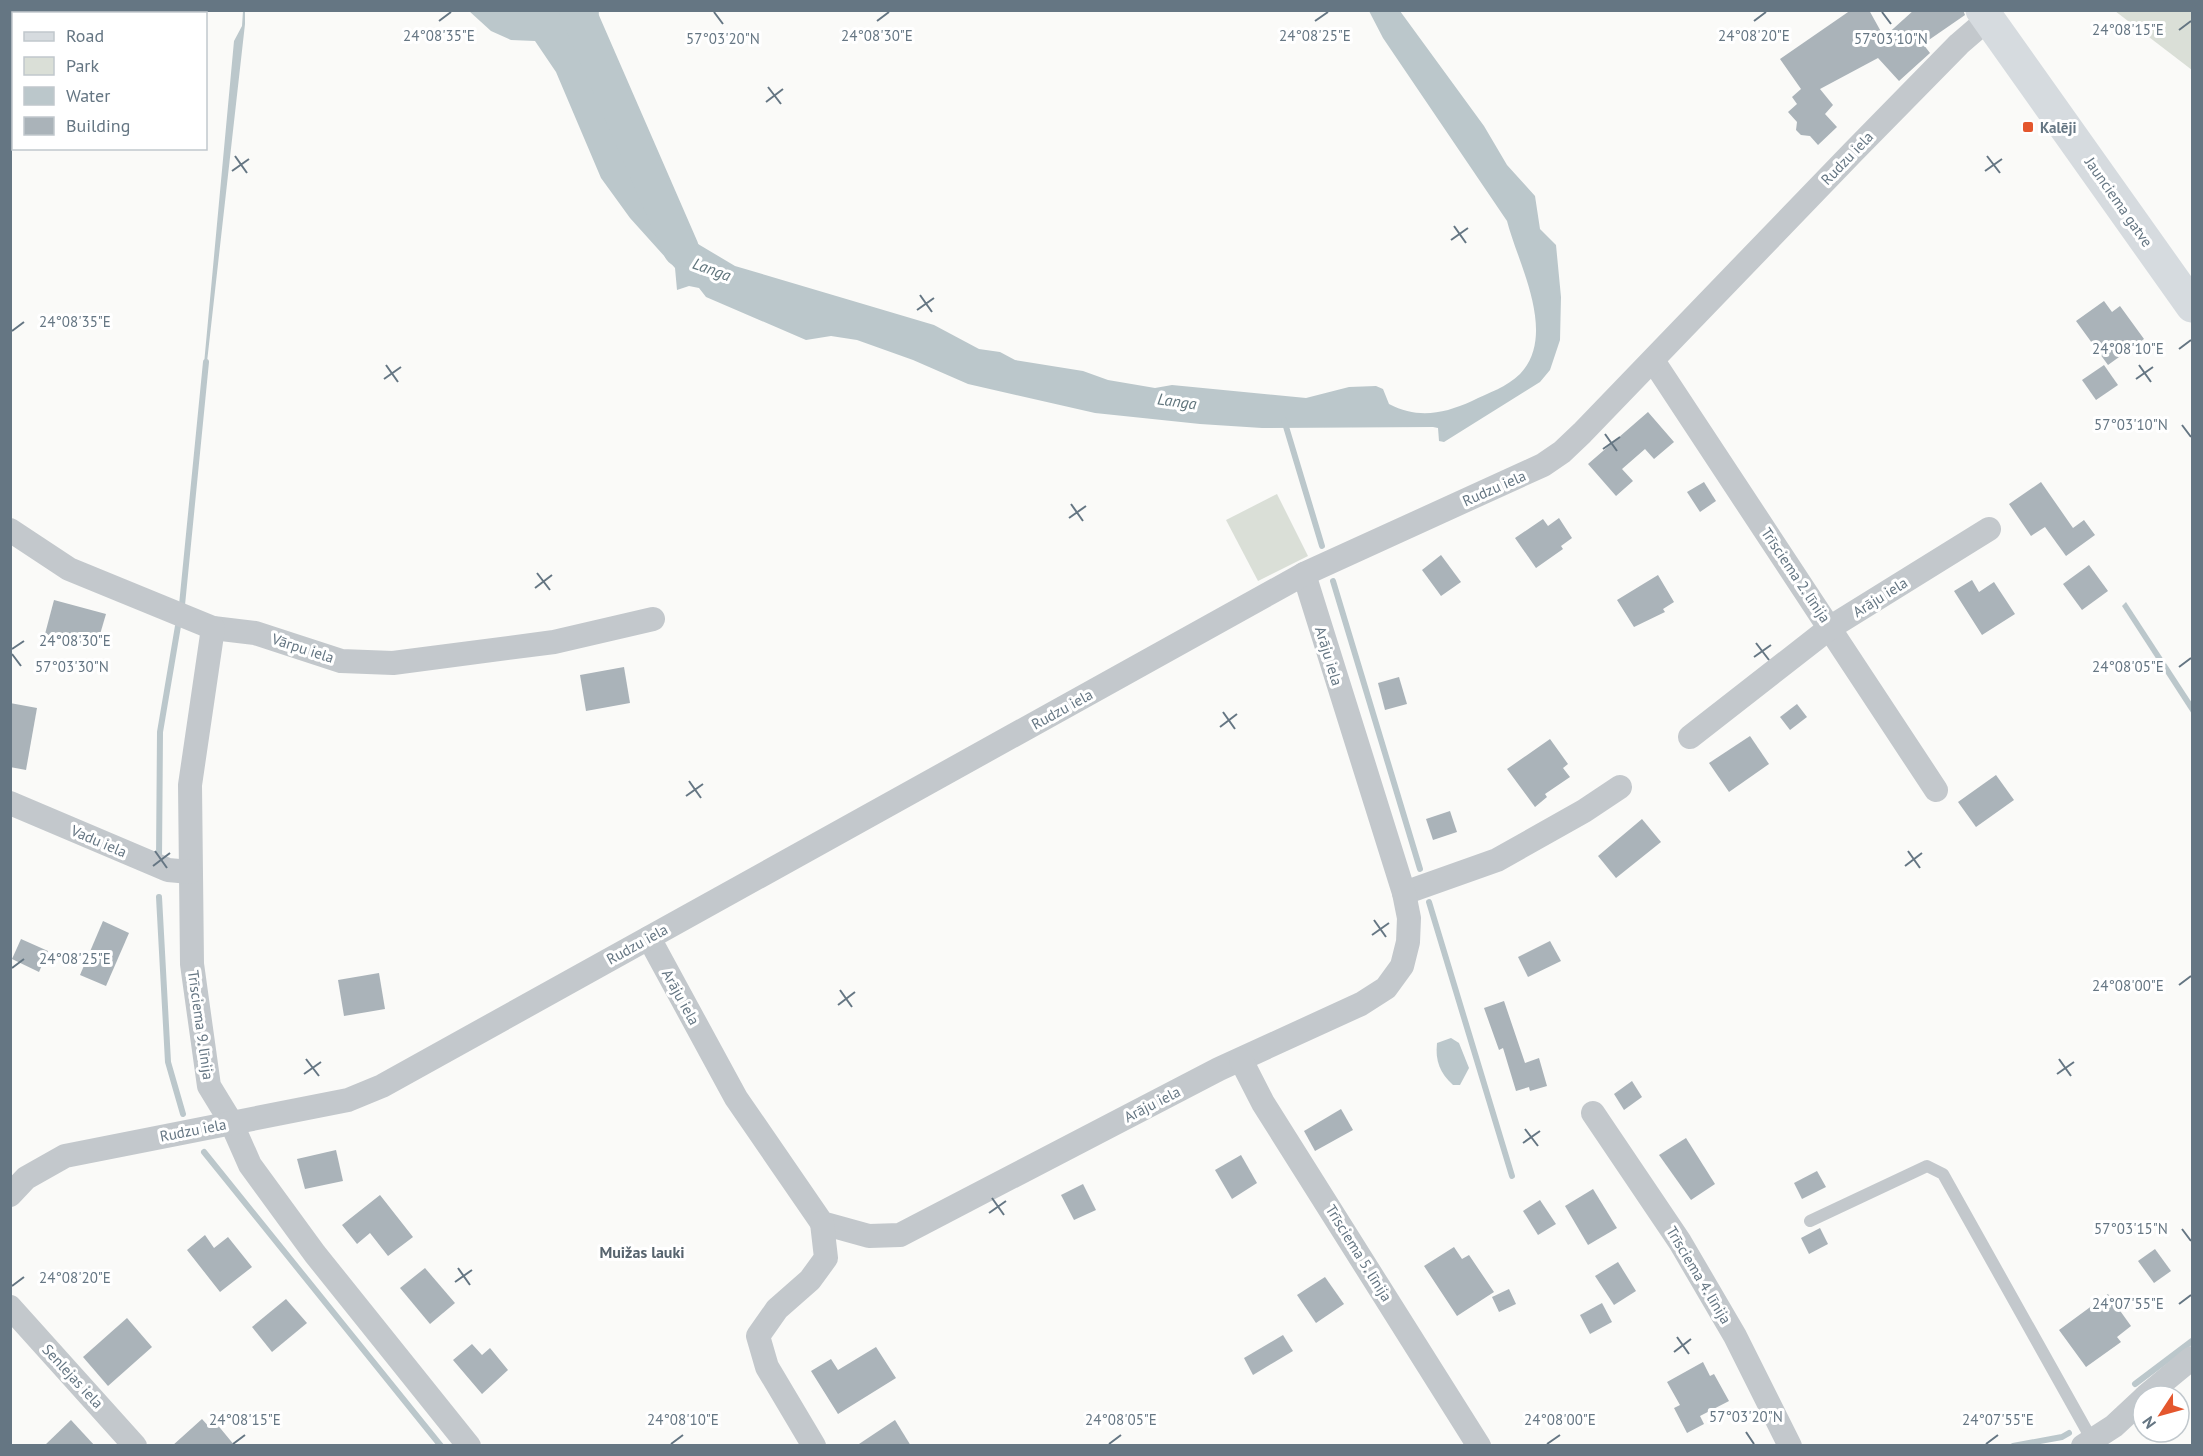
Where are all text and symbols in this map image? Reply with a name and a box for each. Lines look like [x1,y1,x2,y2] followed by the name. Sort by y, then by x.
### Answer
[12,12,207,150] legend
[2092,20,2164,39] text: 24°08'15"E
[66,24,104,47] text: Road
[403,26,475,45] text: 24°08'35"E
[841,26,913,45] text: 24°08'30"E
[1279,26,1351,45] text: 24°08'25"E
[1718,26,1790,45] text: 24°08'20"E
[686,29,760,48] text: 57°03'20"N
[1854,29,1928,48] text: 57°03'10"N
[66,54,99,77] text: Park
[66,84,110,107] text: Water
[66,114,130,137] text: Building
[2040,118,2077,137] place label: Kalēji
[2021,120,2035,134] marker: Kalēji
[1817,127,1877,189] street label: Rudzu iela
[2080,153,2157,251] street label: Jaunciema gatve
[690,253,734,285] water label: Langa
[39,312,111,331] text: 24°08'35"E
[2092,339,2164,358] text: 24°08'10"E
[1156,388,1198,414] water label: Langa
[2094,415,2168,434] text: 57°03'10"N
[1459,466,1529,510] street label: Rudzu iela
[1757,524,1835,626] street label: Trīsciema 2. līnija
[1849,573,1911,621] street label: Arāju iela
[1311,624,1347,688] street label: Arāju iela
[269,629,336,667] street label: Vārpu iela
[39,631,111,650] text: 24°08'30"E
[35,657,109,676] text: 57°03'30"N
[2092,657,2164,676] text: 24°08'05"E
[1028,684,1096,734] street label: Rudzu iela
[67,820,130,861] street label: Vadu iela
[603,919,671,969] street label: Rudzu iela
[39,949,111,968] text: 24°08'25"E
[658,966,704,1028] street label: Arāju iela
[184,969,218,1081] street label: Trīsciema 9. līnija
[2092,976,2164,995] text: 24°08'00"E
[1121,1082,1183,1126] street label: Arāju iela
[158,1114,228,1146] street label: Rudzu iela
[1322,1201,1396,1305] street label: Trīsciema 5. līnija
[2094,1219,2168,1238] text: 57°03'15"N
[1662,1223,1736,1327] street label: Trīsciema 4. līnija
[599,1242,685,1262] district label: Muižas lauki
[39,1268,111,1287] text: 24°08'20"E
[2092,1294,2164,1313] text: 24°07'55"E
[38,1340,108,1412] street label: Senlejas iela
[2131,1384,2191,1444] north arrow
[1709,1407,1783,1426] text: 57°03'20"N
[209,1410,281,1429] text: 24°08'15"E
[647,1410,719,1429] text: 24°08'10"E
[1085,1410,1157,1429] text: 24°08'05"E
[1524,1410,1596,1429] text: 24°08'00"E
[1962,1410,2034,1429] text: 24°07'55"E
[2138,1413,2160,1433] text: N

